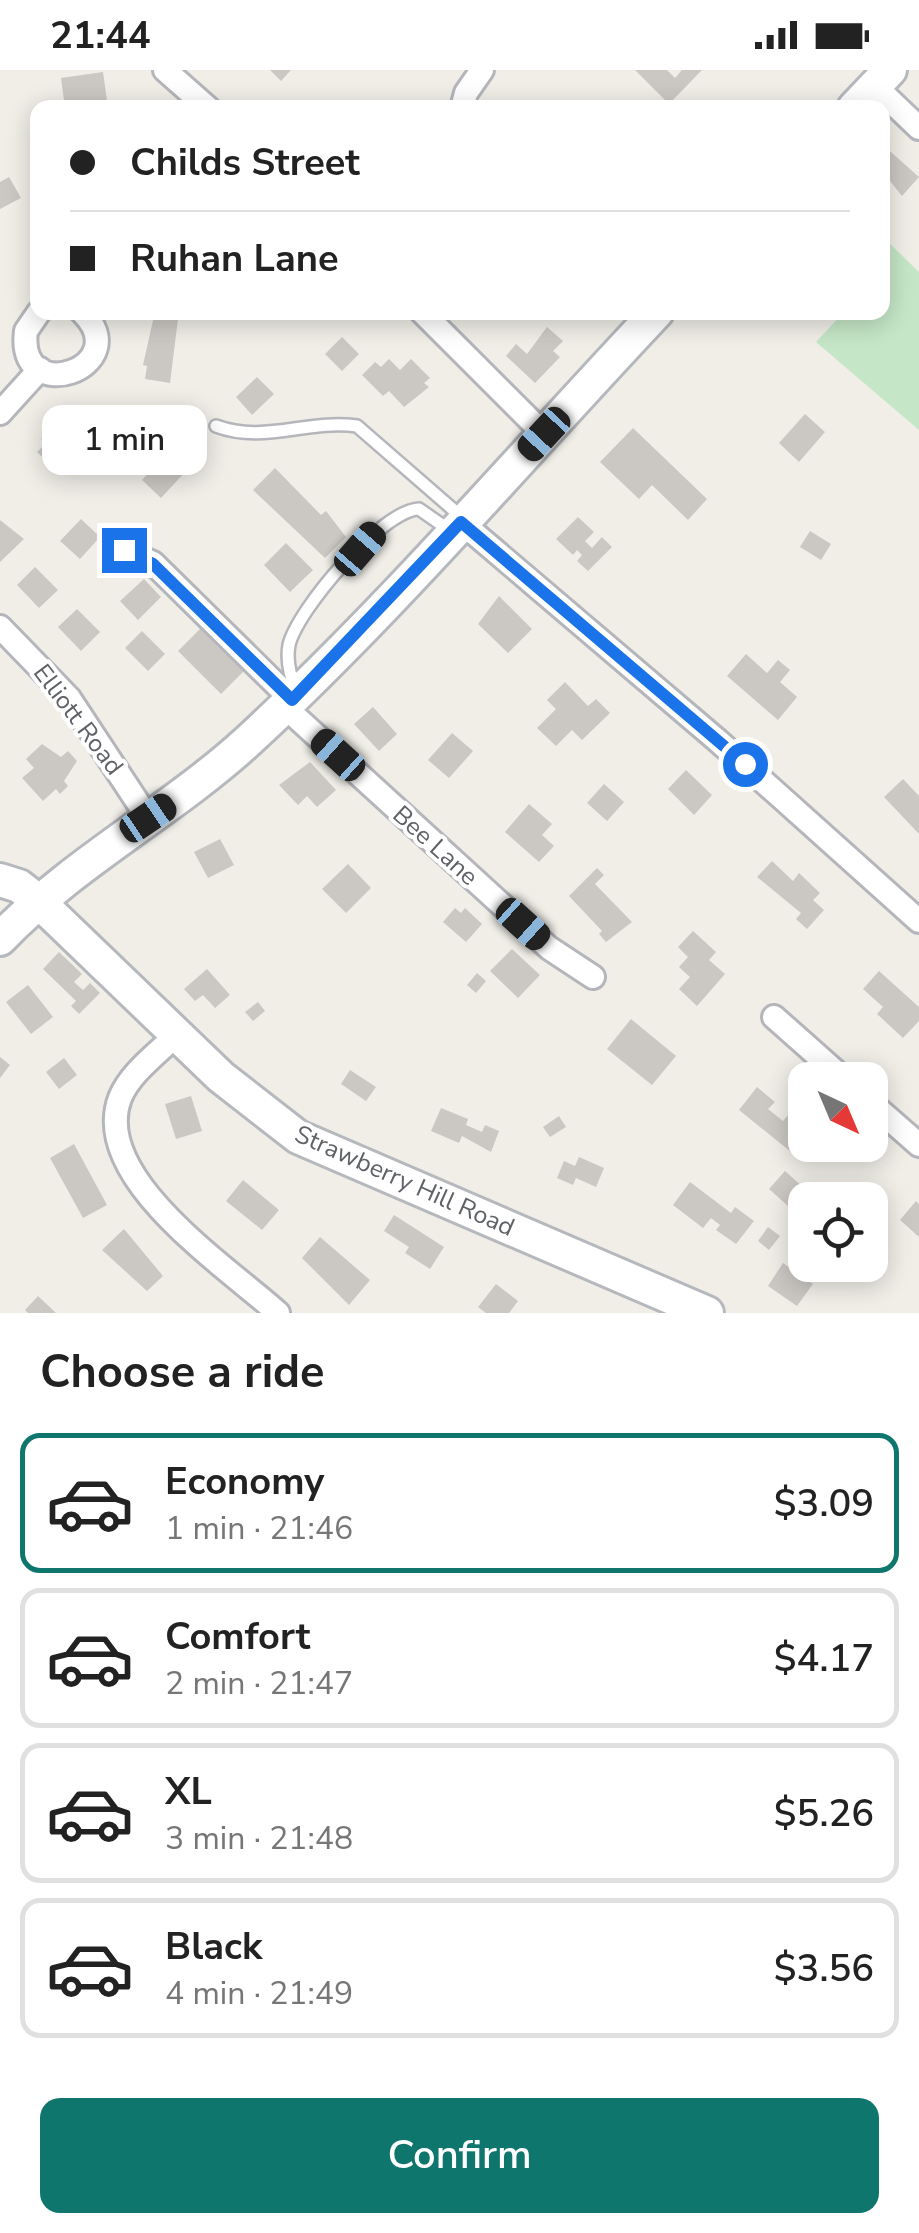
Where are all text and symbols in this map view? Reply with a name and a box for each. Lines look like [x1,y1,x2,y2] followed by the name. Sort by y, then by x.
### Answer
[50,10,151,61] text: 21:44
[130,137,360,188] text: Childs Street
[130,233,339,284] text: Ruhan Lane
[513,402,575,466] car
[42,405,206,475] callout: 1 min
[84,418,165,461] text: 1 min
[329,517,391,581] car
[102,528,147,573] route end
[25,657,131,782] street label: Elliott Road
[306,724,370,786] car
[723,742,768,787] route start
[115,789,181,847] car
[385,798,485,893] street label: Bee Lane
[491,893,555,955] car
[788,1062,888,1162] north arrow
[788,1062,888,1282] map controls
[289,1117,520,1245] street label: Strawberry Hill Road
[788,1182,888,1282] button: locate
[40,1342,325,1403] text: Choose a ride
[165,1456,324,1507] text: Economy
[45,1458,135,1548] icon: car
[774,1478,874,1529] text: $3.09
[165,1507,353,1550] text: 1 min · 21:46
[165,1611,310,1662] text: Comfort
[45,1613,135,1703] icon: car
[774,1633,874,1684] text: $4.17
[165,1662,353,1705] text: 2 min · 21:47
[165,1766,212,1817] text: XL
[45,1768,135,1858] icon: car
[774,1788,874,1839] text: $5.26
[165,1817,353,1860] text: 3 min · 21:48
[165,1921,262,1972] text: Black
[45,1923,135,2013] icon: car
[774,1943,874,1994] text: $3.56
[165,1972,353,2015] text: 4 min · 21:49
[40,2098,879,2213] button: Confirm

